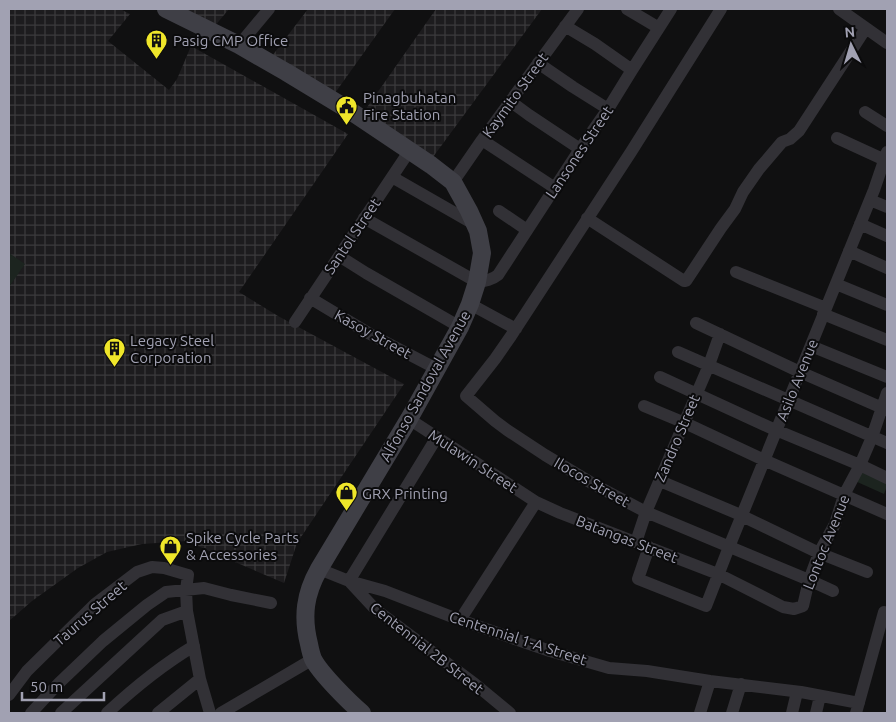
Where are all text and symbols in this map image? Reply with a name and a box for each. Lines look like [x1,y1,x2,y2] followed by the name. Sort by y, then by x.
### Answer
[826,20,876,70] north arrow
[844,24,856,40] text: N
[145,28,169,59] building icon: Pasig CMP Office
[173,32,288,49] place label: Pasig CMP Office
[479,49,552,141] street label: Kaymito Street
[363,89,456,123] place label: Pinagbuhatan Fire Station
[335,94,359,125] public building icon: Pinagbuhatan Fire Station
[542,102,616,201] street label: Lansones Street
[320,195,384,277] street label: Santol Street
[332,306,414,362] street label: Kasoy Street
[376,308,474,464] street label: Alfonso Sandoval Avenue
[130,332,214,366] place label: Legacy Steel Corporation
[102,337,126,368] building icon: Legacy Steel Corporation
[773,337,821,423] street label: Asilo Avenue
[651,392,703,484] street label: Zandro Street
[425,426,521,496] street label: Mulawin Street
[551,454,633,510] street label: Ilocos Street
[334,481,358,512] shop icon: GRX Printing
[362,485,448,502] place label: GRX Printing
[799,492,853,592] street label: Lontoc Avenue
[574,512,680,566] street label: Batangas Street
[186,529,299,563] place label: Spike Cycle Parts & Accessories
[158,534,182,565] shop icon: Spike Cycle Parts & Accessories
[50,577,130,649] street label: Taurus Street
[367,598,487,698] street label: Centennial 2B Street
[447,608,589,668] street label: Centennial 1-A Street
[22,670,105,702] scale bar
[30,678,63,695] text: 50 m

